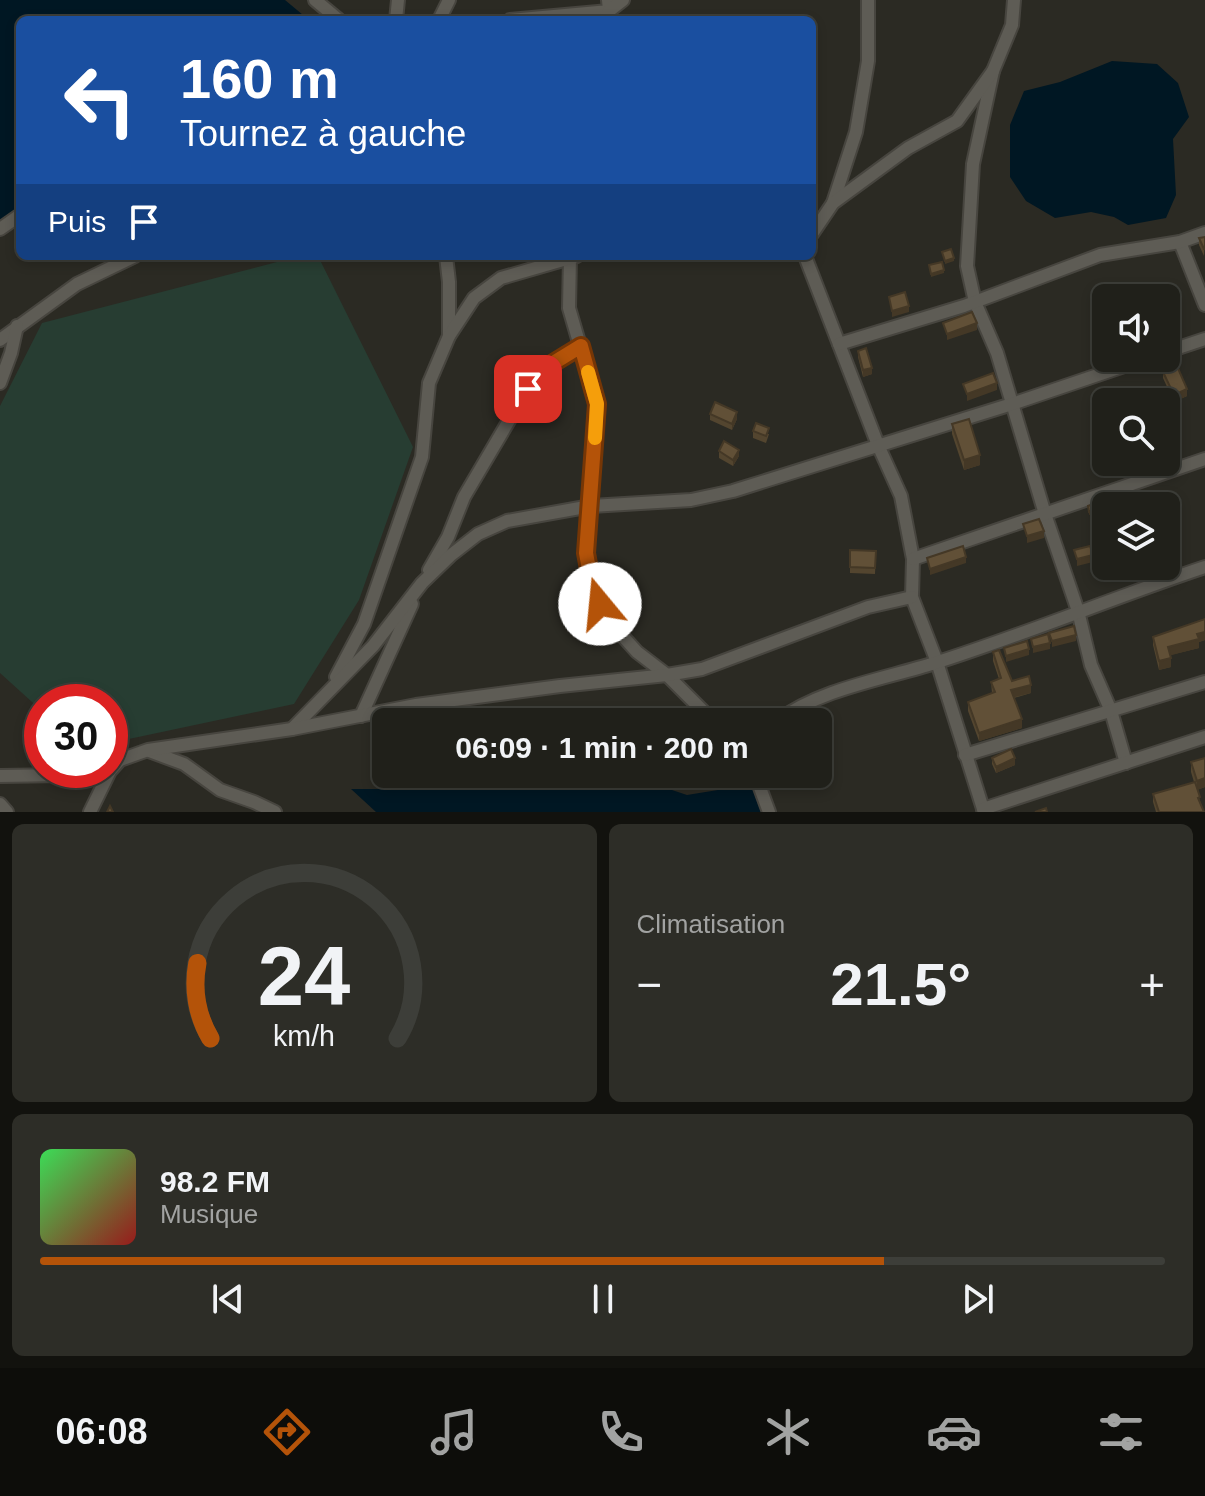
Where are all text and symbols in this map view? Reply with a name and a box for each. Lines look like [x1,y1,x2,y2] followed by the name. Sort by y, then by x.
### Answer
[180,47,339,110] text: 160 m
[48,48,152,152] icon: left
[180,113,466,154] text: Tournez à gauche
[122,200,166,244] icon: arrive
[48,205,106,238] text: Puis
[1092,284,1180,580] map controls
[1092,284,1180,372] button: sound
[494,355,562,423] pin
[506,367,550,411] icon: arrive
[1092,388,1180,476] button: search
[1092,492,1180,580] button: layers
[558,562,642,646] position arrow
[24,684,128,788] speed limit sign: 30
[455,731,749,764] text: 06:09 · 1 min · 200 m
[637,909,785,939] text: Climatisation
[258,930,351,1023] text: 24
[830,951,971,1018] text: 21.5°
[637,960,662,1009] text: −
[1139,960,1165,1009] text: +
[273,1020,335,1052] text: km/h
[160,1165,270,1198] text: 98.2 FM
[160,1199,258,1229] text: Musique
[206,1277,250,1321] icon: previous
[581,1277,625,1321] icon: pause
[956,1277,1000,1321] icon: next
[259,1404,315,1460] icon: directions
[426,1404,482,1460] icon: music
[593,1404,649,1460] icon: phone
[760,1404,816,1460] icon: climate
[926,1404,982,1460] icon: car
[1093,1404,1149,1460] icon: filters
[55,1411,148,1452] text: 06:08

